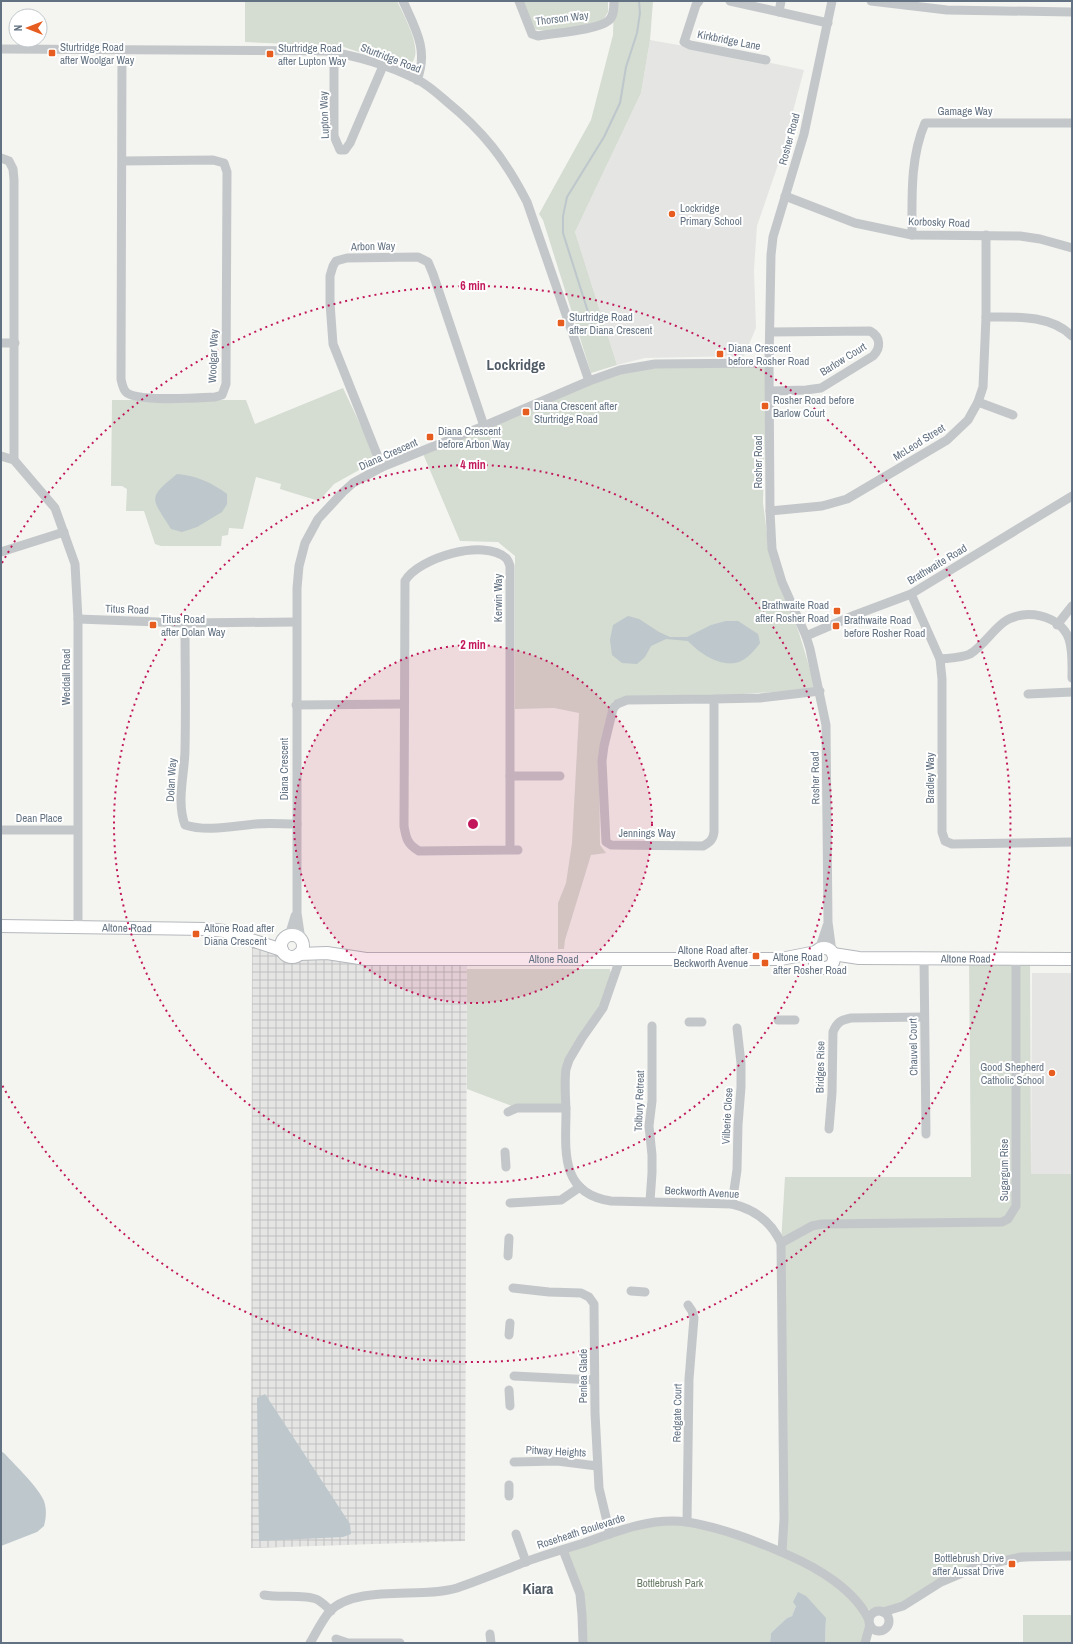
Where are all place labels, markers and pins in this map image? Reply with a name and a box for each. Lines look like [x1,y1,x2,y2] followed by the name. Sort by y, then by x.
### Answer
[60,40,135,67] place label: Sturtridge Road after Woolgar Way
[278,41,347,68] place label: Sturtridge Road after Lupton Way
[47,48,57,58] marker: Sturtridge Road after Woolgar Way
[265,49,275,59] marker: Sturtridge Road after Lupton Way
[680,201,742,228] place label: Lockridge Primary School
[667,209,677,219] marker: Lockridge Primary School
[569,310,653,337] place label: Sturtridge Road after Diana Crescent
[556,318,566,328] marker: Sturtridge Road after Diana Crescent
[728,341,809,368] place label: Diana Crescent before Rosher Road
[715,349,725,359] marker: Diana Crescent before Rosher Road
[773,393,854,420] place label: Rosher Road before Barlow Court
[534,399,617,426] place label: Diana Crescent after Sturtridge Road
[760,401,770,411] marker: Rosher Road before Barlow Court
[521,407,531,417] marker: Diana Crescent after Sturtridge Road
[438,424,510,451] place label: Diana Crescent before Arbon Way
[425,432,435,442] marker: Diana Crescent before Arbon Way
[755,598,829,625] place label: Brathwaite Road after Rosher Road
[832,606,842,616] marker: Brathwaite Road after Rosher Road
[161,612,226,639] place label: Titus Road after Dolan Way
[844,613,925,640] place label: Brathwaite Road before Rosher Road
[148,620,158,630] marker: Titus Road after Dolan Way
[831,621,841,631] marker: Brathwaite Road before Rosher Road
[466,817,480,831] centre of rings
[203,921,274,948] place label: Altone Road after Diana Crescent
[191,929,201,939] marker: Altone Road after Diana Crescent
[673,943,748,970] place label: Altone Road after Beckworth Avenue
[772,950,847,977] place label: Altone Road after Rosher Road
[751,951,761,961] marker: Altone Road after Beckworth Avenue
[760,958,770,968] marker: Altone Road after Rosher Road
[980,1060,1044,1087] place label: Good Shepherd Catholic School
[1047,1068,1057,1078] marker: Good Shepherd Catholic School
[932,1551,1004,1578] place label: Bottlebrush Drive after Aussat Drive
[1007,1559,1017,1569] marker: Bottlebrush Drive after Aussat Drive

